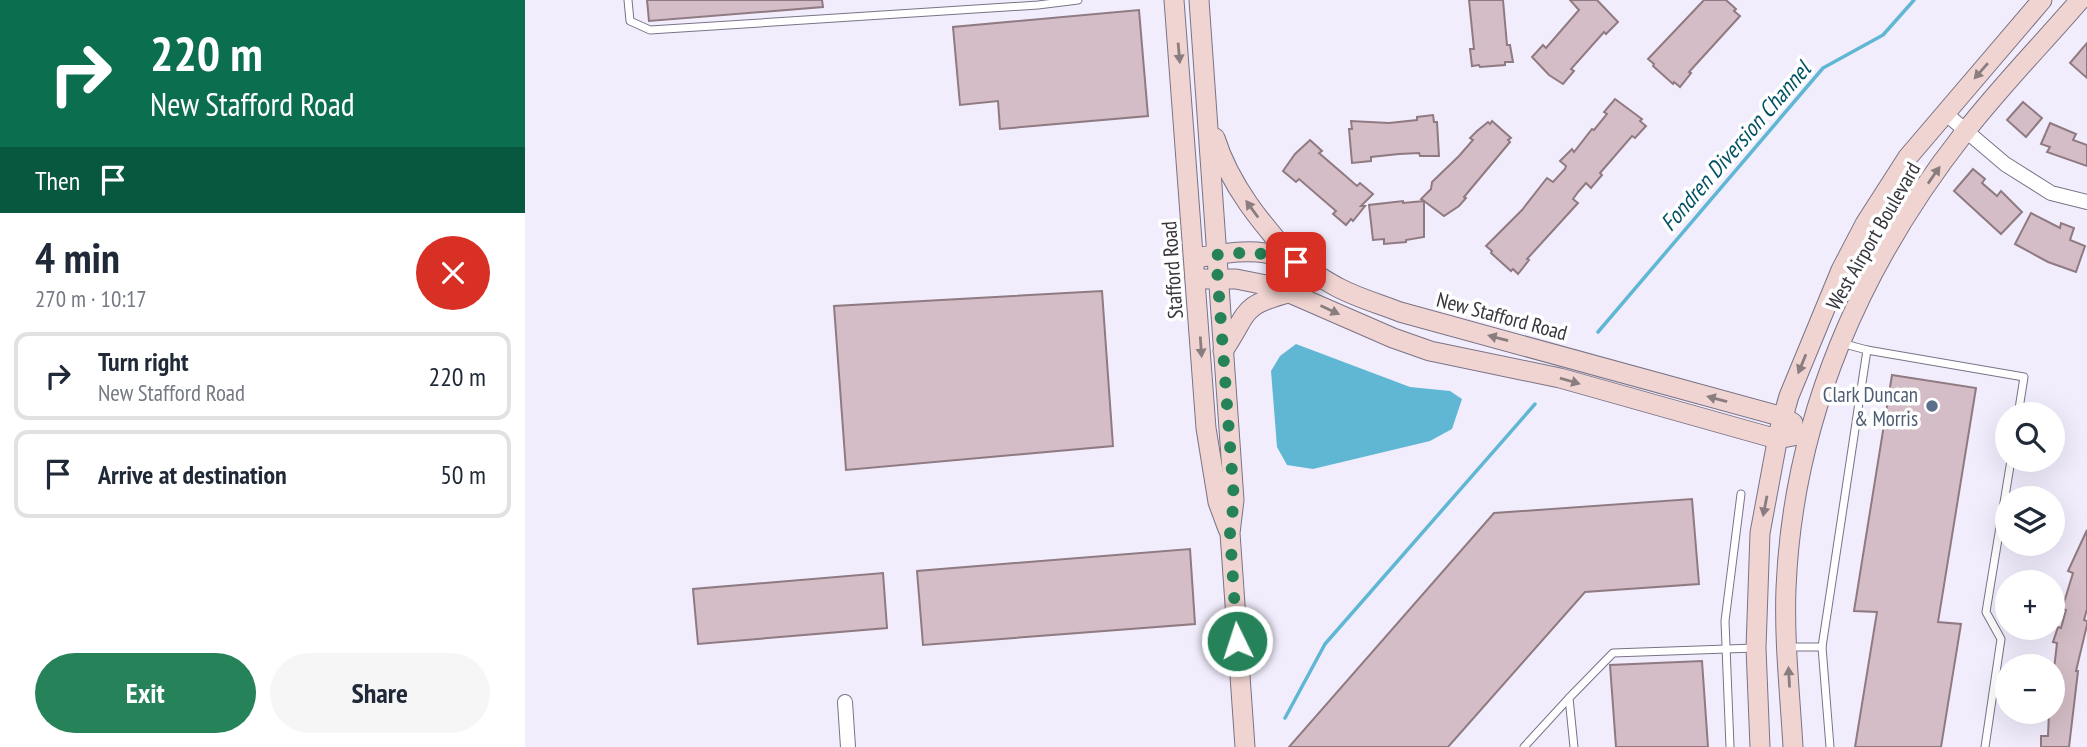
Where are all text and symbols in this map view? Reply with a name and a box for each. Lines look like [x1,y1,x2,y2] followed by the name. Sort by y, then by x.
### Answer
[150,21,263,85] text: 220 m
[35,28,126,119] icon: right
[1174,43,1185,65] one-way arrow
[1654,54,1818,237] water label: Fondren Diversion Channel
[1974,63,1989,80] one-way arrow
[150,83,355,125] text: New Stafford Road
[1820,157,1926,315] street label: West Airport Boulevard
[94,161,132,199] icon: arrive
[35,164,80,197] text: Then
[1927,166,1941,184] one-way arrow
[1245,200,1259,219] one-way arrow
[1155,220,1189,320] street label: Stafford Road
[35,230,120,285] text: 4 min
[1266,232,1326,292] pin
[416,236,490,310] button: close
[1277,243,1315,281] icon: arrive
[35,284,147,313] text: 270 m · 10:17
[1434,286,1570,346] street label: New Stafford Road
[1319,305,1340,316] one-way arrow
[1486,332,1508,343] one-way arrow
[1196,337,1207,359] one-way arrow
[98,345,189,378] text: Turn right
[1796,354,1807,375] one-way arrow
[39,357,77,395] icon: right
[428,360,486,393] text: 220 m
[1560,377,1581,387] one-way arrow
[98,378,245,407] text: New Stafford Road
[1823,381,1918,432] place label: Clark Duncan & Morris
[1705,393,1727,404] one-way arrow
[1924,398,1940,414] marker: Clark Duncan & Morris
[1995,402,2065,724] map controls
[1995,402,2065,472] button: search
[39,455,77,493] icon: arrive
[98,458,287,491] text: Arrive at destination
[440,458,486,491] text: 50 m
[1995,486,2065,556] button: layers
[1759,495,1770,517] one-way arrow
[1995,570,2065,640] button: +
[1200,604,1274,678] position arrow
[35,653,256,733] button: Exit
[270,653,490,733] button: Share
[1995,654,2065,724] button: −
[1783,666,1794,688] one-way arrow

